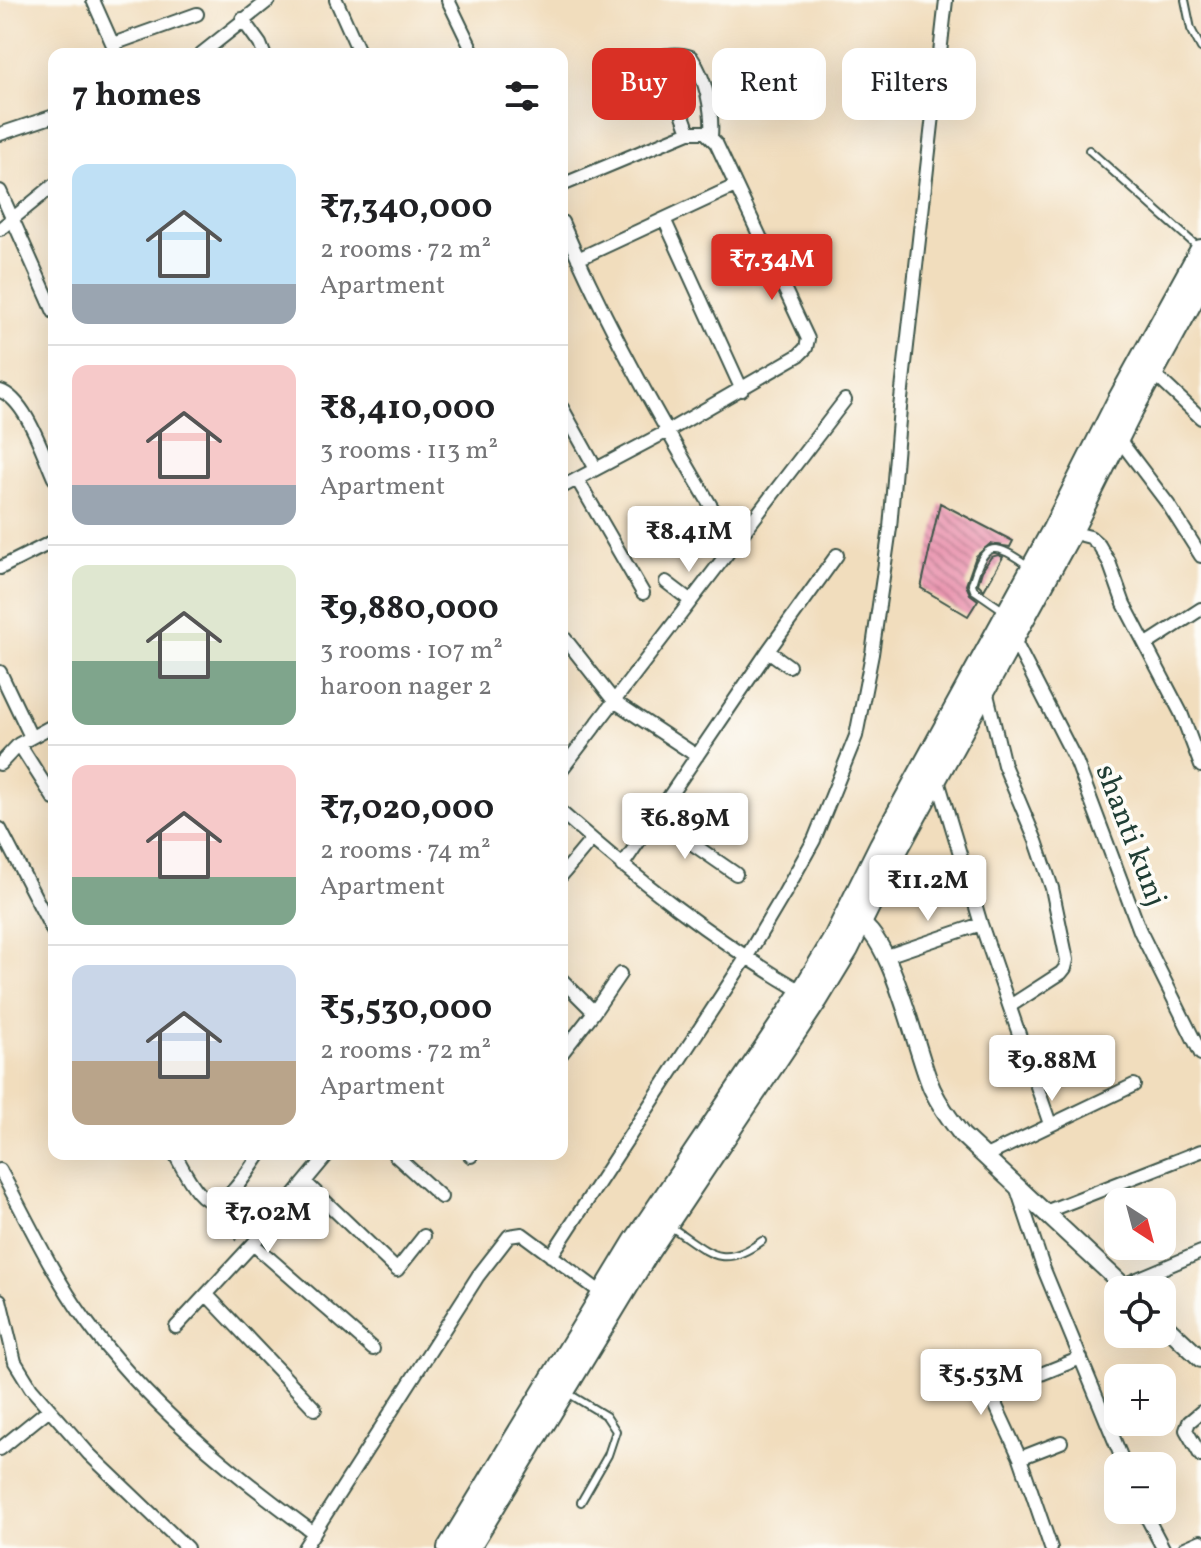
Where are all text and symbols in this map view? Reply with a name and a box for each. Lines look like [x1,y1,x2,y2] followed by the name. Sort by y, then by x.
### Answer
[592,48,696,120] chip: Buy
[712,48,826,120] chip: Rent
[842,48,976,120] chip: Filters
[72,73,201,120] text: 7 homes
[500,74,544,118] icon: filters
[320,185,492,232] text: ₹7,340,000
[136,196,232,292] icon: home
[320,232,491,268] text: 2 rooms · 72 m²
[707,234,837,302] pin: ₹7.34M
[729,242,815,278] text: ₹7.34M
[320,268,445,304] text: Apartment
[320,386,495,433] text: ₹8,410,000
[136,397,232,493] icon: home
[320,433,498,469] text: 3 rooms · 113 m²
[320,469,445,505] text: Apartment
[624,506,754,574] pin: ₹8.41M
[646,514,732,550] text: ₹8.41M
[320,586,499,633] text: ₹9,880,000
[136,597,232,693] icon: home
[320,633,503,669] text: 3 rooms · 107 m²
[320,669,492,705] text: haroon nager 2
[1084,759,1176,913] street label: shanti kunj
[320,786,494,833] text: ₹7,020,000
[620,793,750,861] pin: ₹6.89M
[136,797,232,893] icon: home
[640,801,730,837] text: ₹6.89M
[320,833,491,869] text: 2 rooms · 74 m²
[863,855,993,923] pin: ₹11.2M
[887,863,969,899] text: ₹11.2M
[320,869,445,905] text: Apartment
[320,986,492,1033] text: ₹5,530,000
[136,997,232,1093] icon: home
[320,1033,491,1069] text: 2 rooms · 72 m²
[987,1035,1117,1103] pin: ₹9.88M
[1007,1043,1097,1079] text: ₹9.88M
[320,1069,445,1105] text: Apartment
[203,1187,333,1255] pin: ₹7.02M
[1104,1188,1176,1260] north arrow
[1104,1188,1176,1524] map controls
[225,1195,311,1231] text: ₹7.02M
[1104,1276,1176,1348] button: locate
[916,1349,1046,1417] pin: ₹5.53M
[939,1357,1023,1393] text: ₹5.53M
[1104,1364,1176,1436] button: +
[1104,1452,1176,1524] button: −

